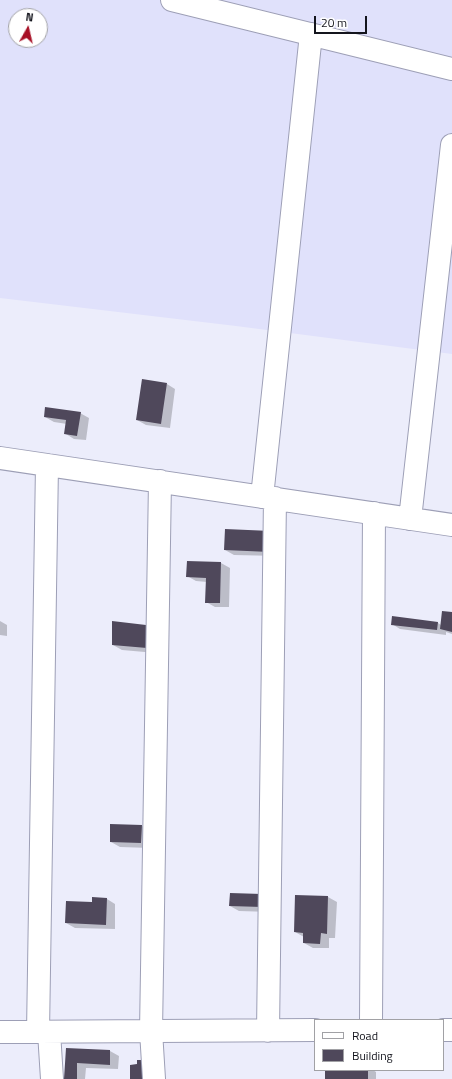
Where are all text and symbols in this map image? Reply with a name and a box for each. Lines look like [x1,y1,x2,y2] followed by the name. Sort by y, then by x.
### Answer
[8,8,48,48] north arrow
[316,8,369,34] scale bar
[25,9,34,26] text: N
[321,13,347,32] text: 20 m
[314,1019,444,1071] legend
[352,1026,378,1045] text: Road
[352,1046,393,1065] text: Building

